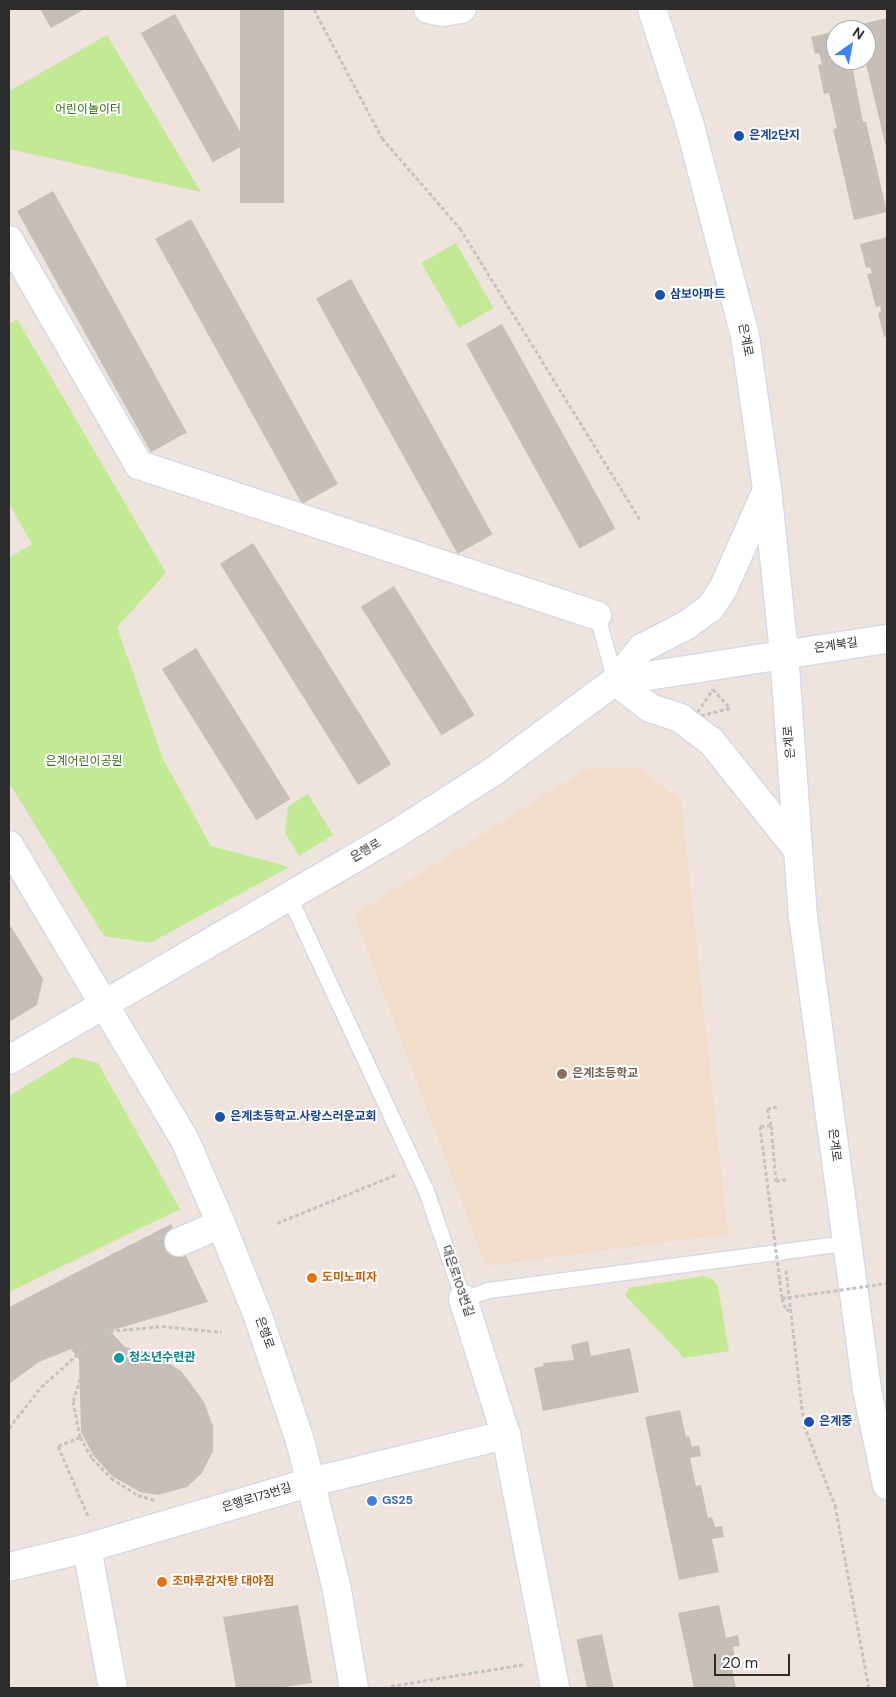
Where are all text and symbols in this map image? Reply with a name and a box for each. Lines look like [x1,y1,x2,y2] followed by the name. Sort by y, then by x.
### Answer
[826,20,876,70] north arrow
[849,23,868,44] text: N
[55,103,121,117] park label: 어린이놀이터
[749,129,800,143] place label: 은계2단지
[733,130,745,142] marker: 은계2단지
[670,288,725,302] place label: 삼보아파트
[654,289,666,301] marker: 삼보아파트
[735,322,755,358] street label: 은계로
[813,636,859,656] street label: 은계북길
[781,725,799,759] street label: 은계로
[45,755,123,769] park label: 은계어린이공원
[348,836,384,866] street label: 은행로
[572,1067,638,1081] place label: 은계초등학교
[556,1068,568,1080] marker: 은계초등학교
[230,1110,377,1124] place label: 은계초등학교.사랑스러운교회
[214,1111,226,1123] marker: 은계초등학교.사랑스러운교회
[825,1128,843,1162] street label: 은계로
[438,1244,476,1318] street label: 대은로103번길
[322,1271,377,1285] place label: 도미노피자
[306,1272,318,1284] marker: 도미노피자
[252,1315,276,1351] street label: 은행로
[129,1351,195,1365] place label: 청소년수련관
[113,1352,125,1364] marker: 청소년수련관
[819,1415,852,1429] place label: 은계중
[803,1416,815,1428] marker: 은계중
[220,1481,294,1515] street label: 은행로173번길
[382,1494,413,1508] place label: GS25
[366,1495,378,1507] marker: GS25
[172,1575,274,1589] place label: 조마루감자탕 대야점
[156,1576,168,1588] marker: 조마루감자탕 대야점
[716,1644,792,1676] scale bar
[722,1653,758,1673] text: 20 m

